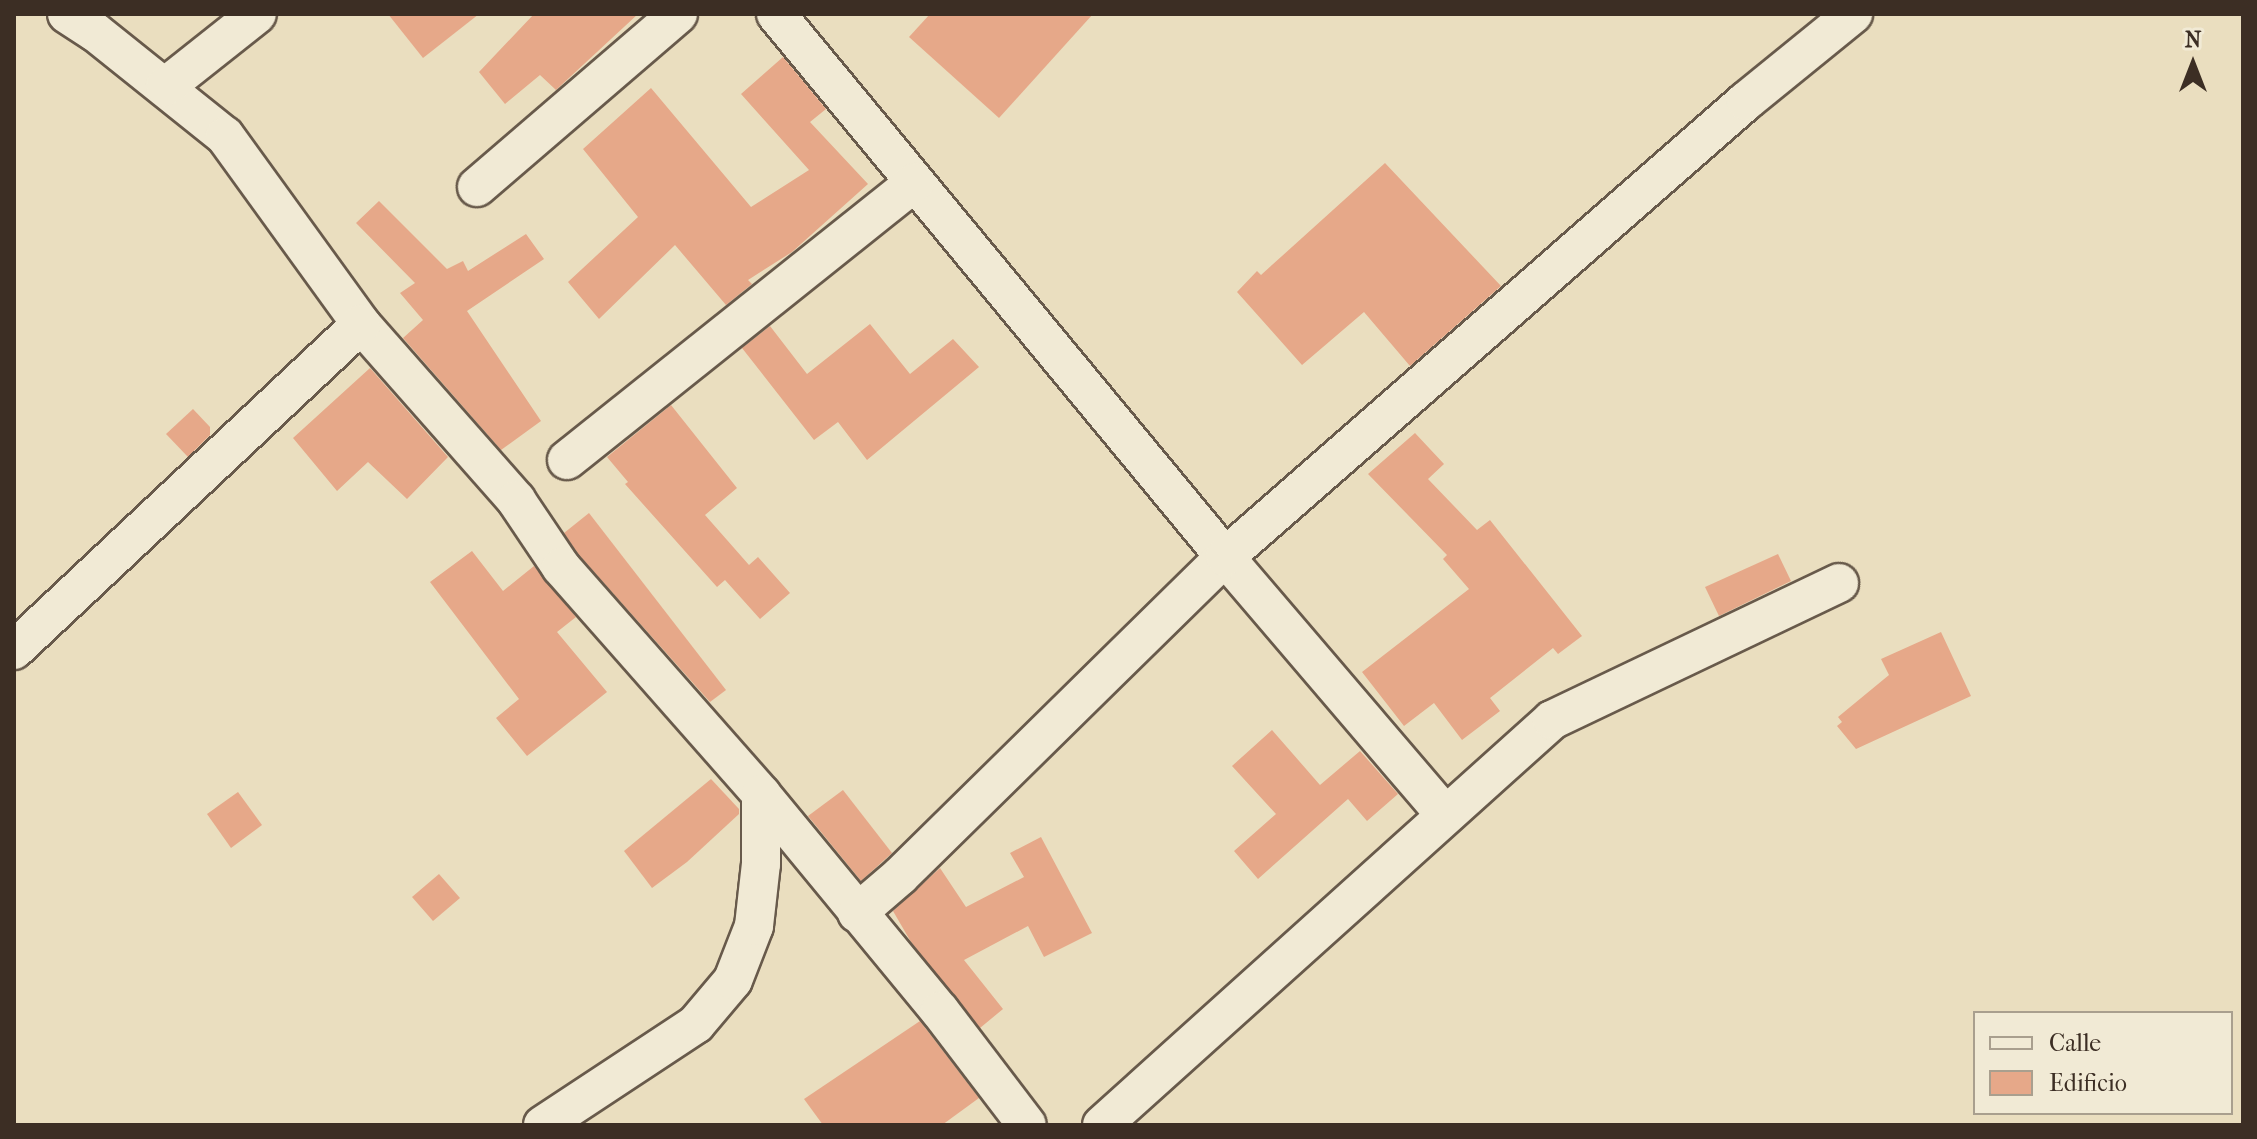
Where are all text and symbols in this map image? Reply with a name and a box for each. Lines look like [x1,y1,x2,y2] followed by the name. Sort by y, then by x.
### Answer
[2153,24,2233,104] north arrow
[2185,27,2201,53] text: N
[1973,1011,2233,1115] legend
[2049,1029,2101,1057] text: Calle
[2049,1069,2127,1097] text: Edificio

